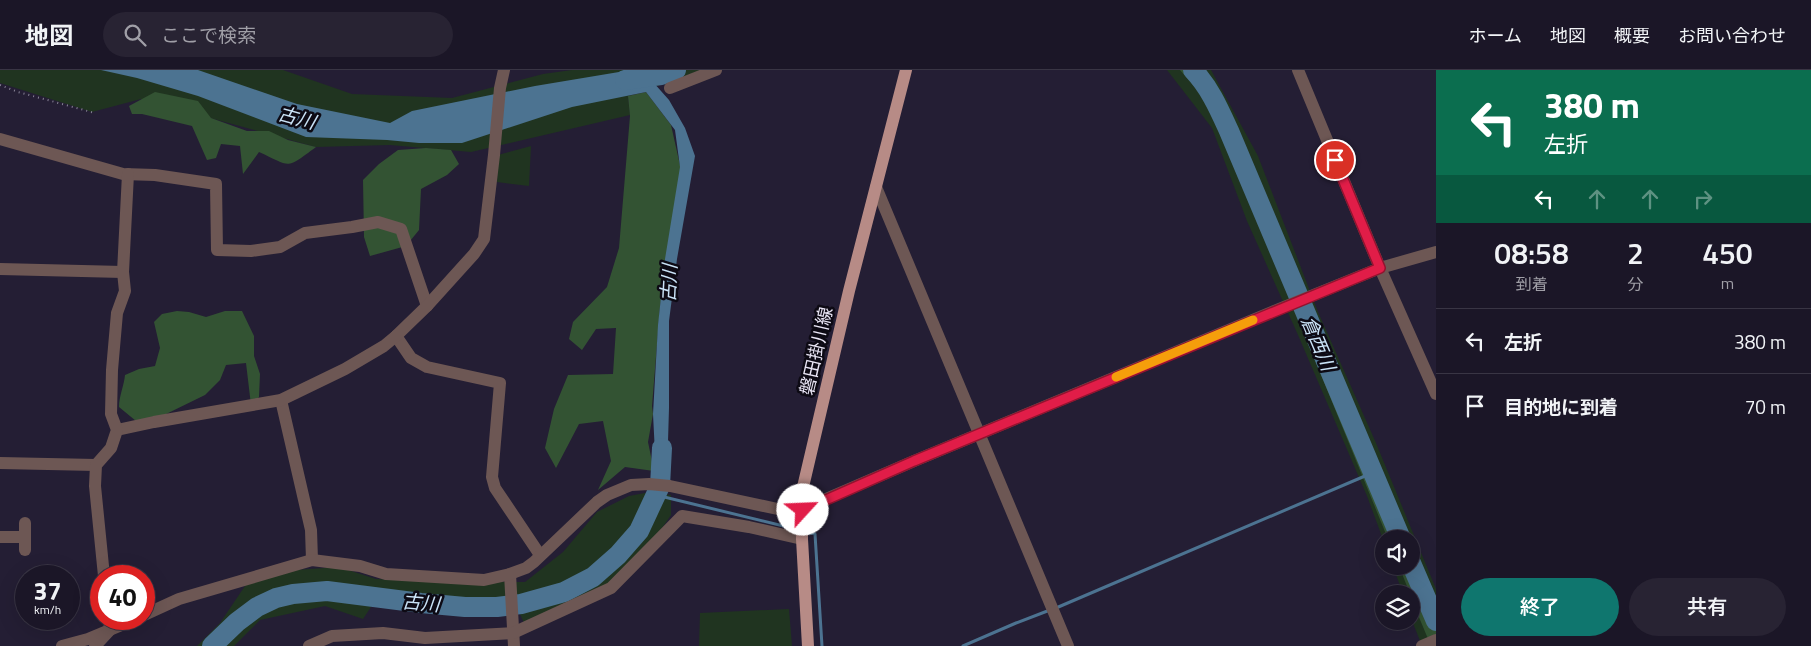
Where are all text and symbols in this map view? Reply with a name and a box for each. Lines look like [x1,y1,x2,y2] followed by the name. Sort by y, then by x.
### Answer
[103,12,453,57] search box
[25,17,73,53] text: 地図
[161,20,256,49] text: ここで検索
[121,21,149,49] icon: search
[1469,22,1522,49] text: ホーム
[1550,22,1586,49] text: 地図
[1614,22,1650,49] text: 概要
[1678,22,1786,49] text: お問い合わせ
[1544,78,1640,132] text: 380 m
[1461,90,1526,155] icon: left
[275,98,321,136] water label: 古川
[1544,127,1588,161] text: 左折
[1314,139,1356,181] pin
[1321,146,1349,174] icon: arrive
[1530,185,1558,213] icon: left
[1583,185,1611,213] icon: ahead
[1636,185,1664,213] icon: ahead
[1689,185,1717,213] icon: right
[1494,230,1569,276] text: 08:58
[1627,230,1644,276] text: 2
[1702,230,1753,276] text: 450
[653,261,684,303] water label: 古川
[1721,271,1734,295] text: m
[1516,272,1548,296] text: 到着
[1627,272,1643,296] text: 分
[793,304,839,398] street label: 磐田掛川線
[1295,311,1344,377] water label: 倉西川
[1461,327,1489,355] icon: left
[1504,327,1542,356] text: 左折
[1734,327,1786,356] text: 380 m
[1461,392,1489,420] icon: arrive
[1504,392,1618,421] text: 目的地に到着
[1745,392,1786,421] text: 70 m
[776,483,828,535] position arrow
[1375,530,1420,630] map controls
[1375,530,1420,575] button: sound
[90,565,155,630] speed limit sign: 40
[33,572,62,610] text: 37
[1461,578,1619,636] button: 終了
[1629,578,1786,636] button: 共有
[1375,585,1420,630] button: layers
[401,586,443,618] water label: 古川
[34,600,61,619] text: km/h

